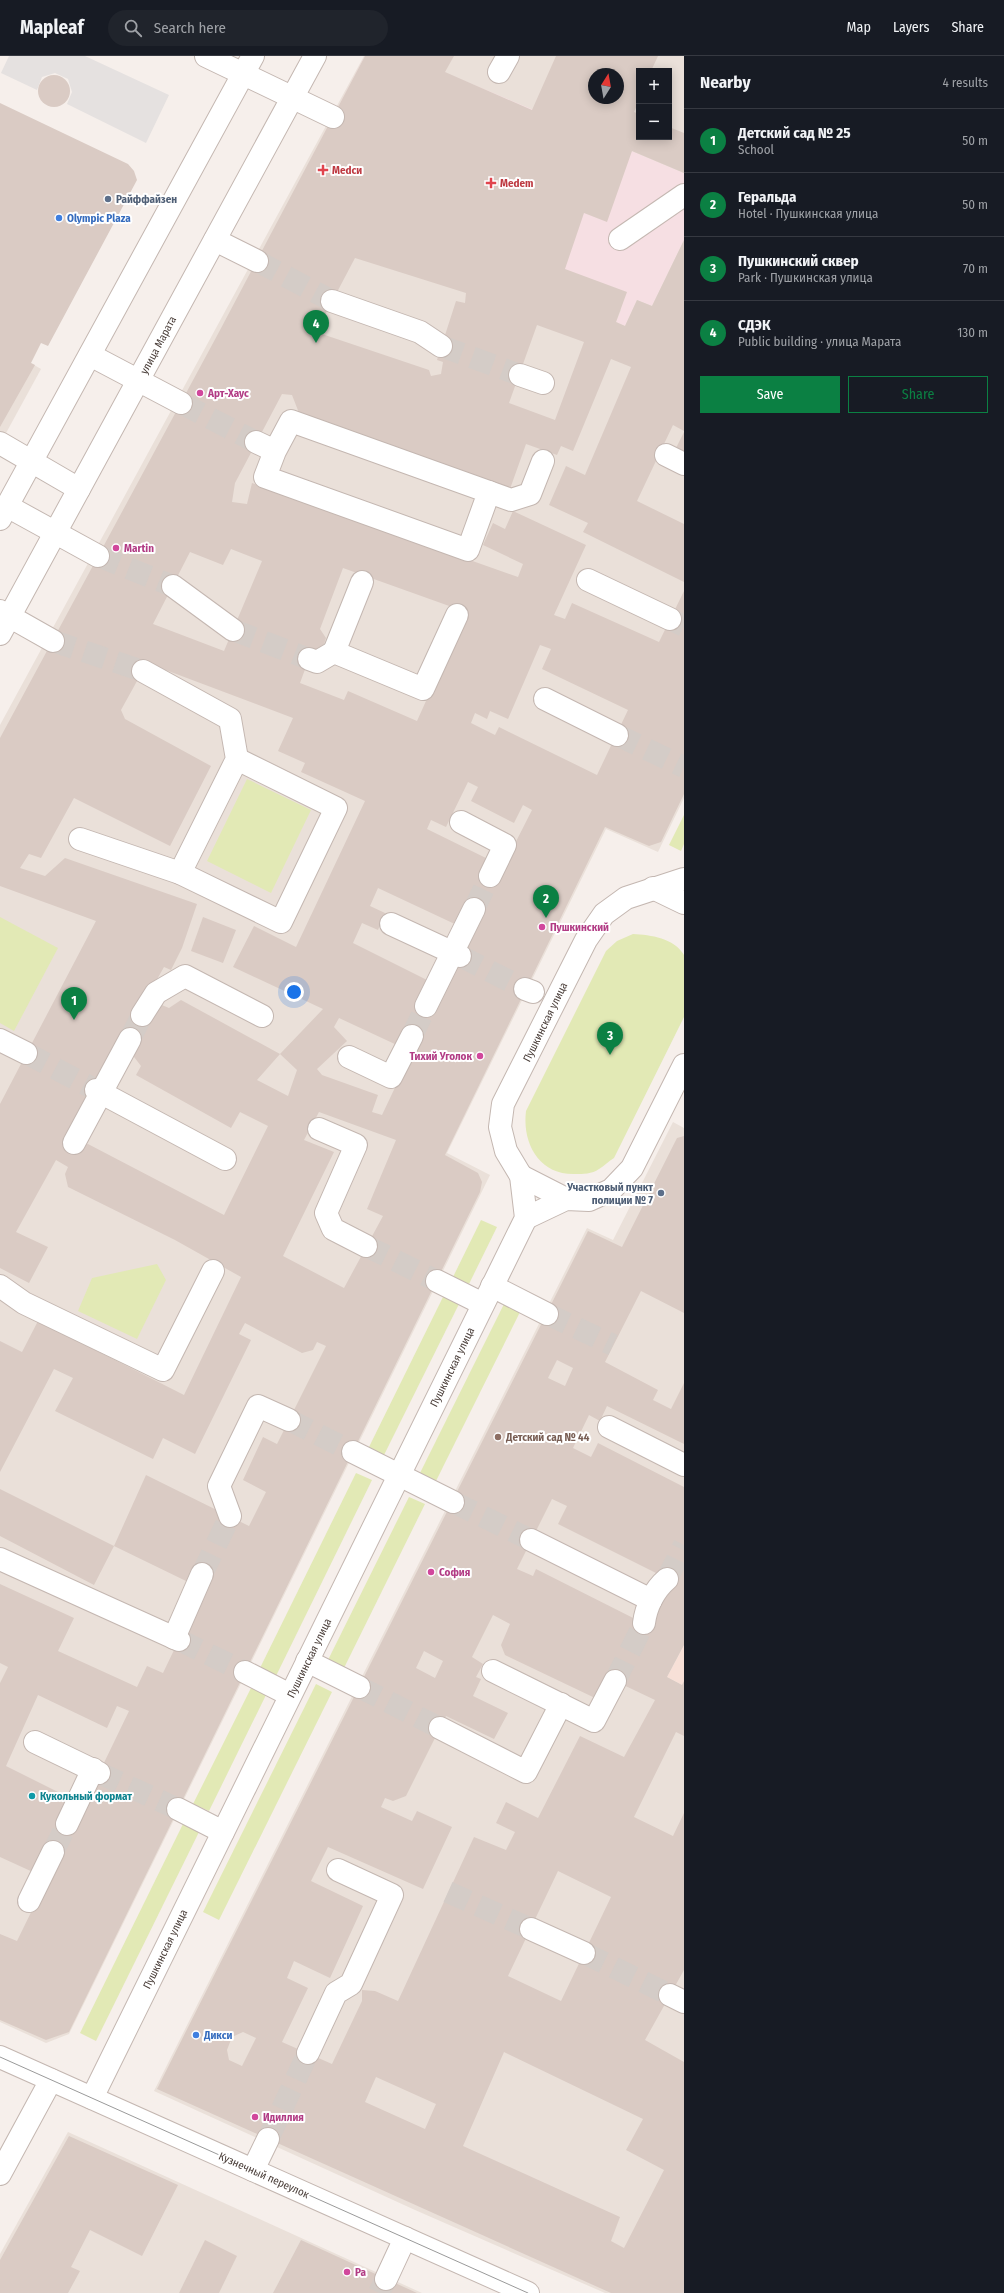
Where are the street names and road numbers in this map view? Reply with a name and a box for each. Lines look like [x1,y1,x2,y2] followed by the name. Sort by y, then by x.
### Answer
[138,314,179,376] street label: улица Марата
[521,980,570,1064] street label: Пушкинская улица
[428,1325,477,1409] street label: Пушкинская улица
[285,1616,334,1700] street label: Пушкинская улица
[141,1907,190,1991] street label: Пушкинская улица
[216,2150,312,2202] street label: Кузнечный переулок

